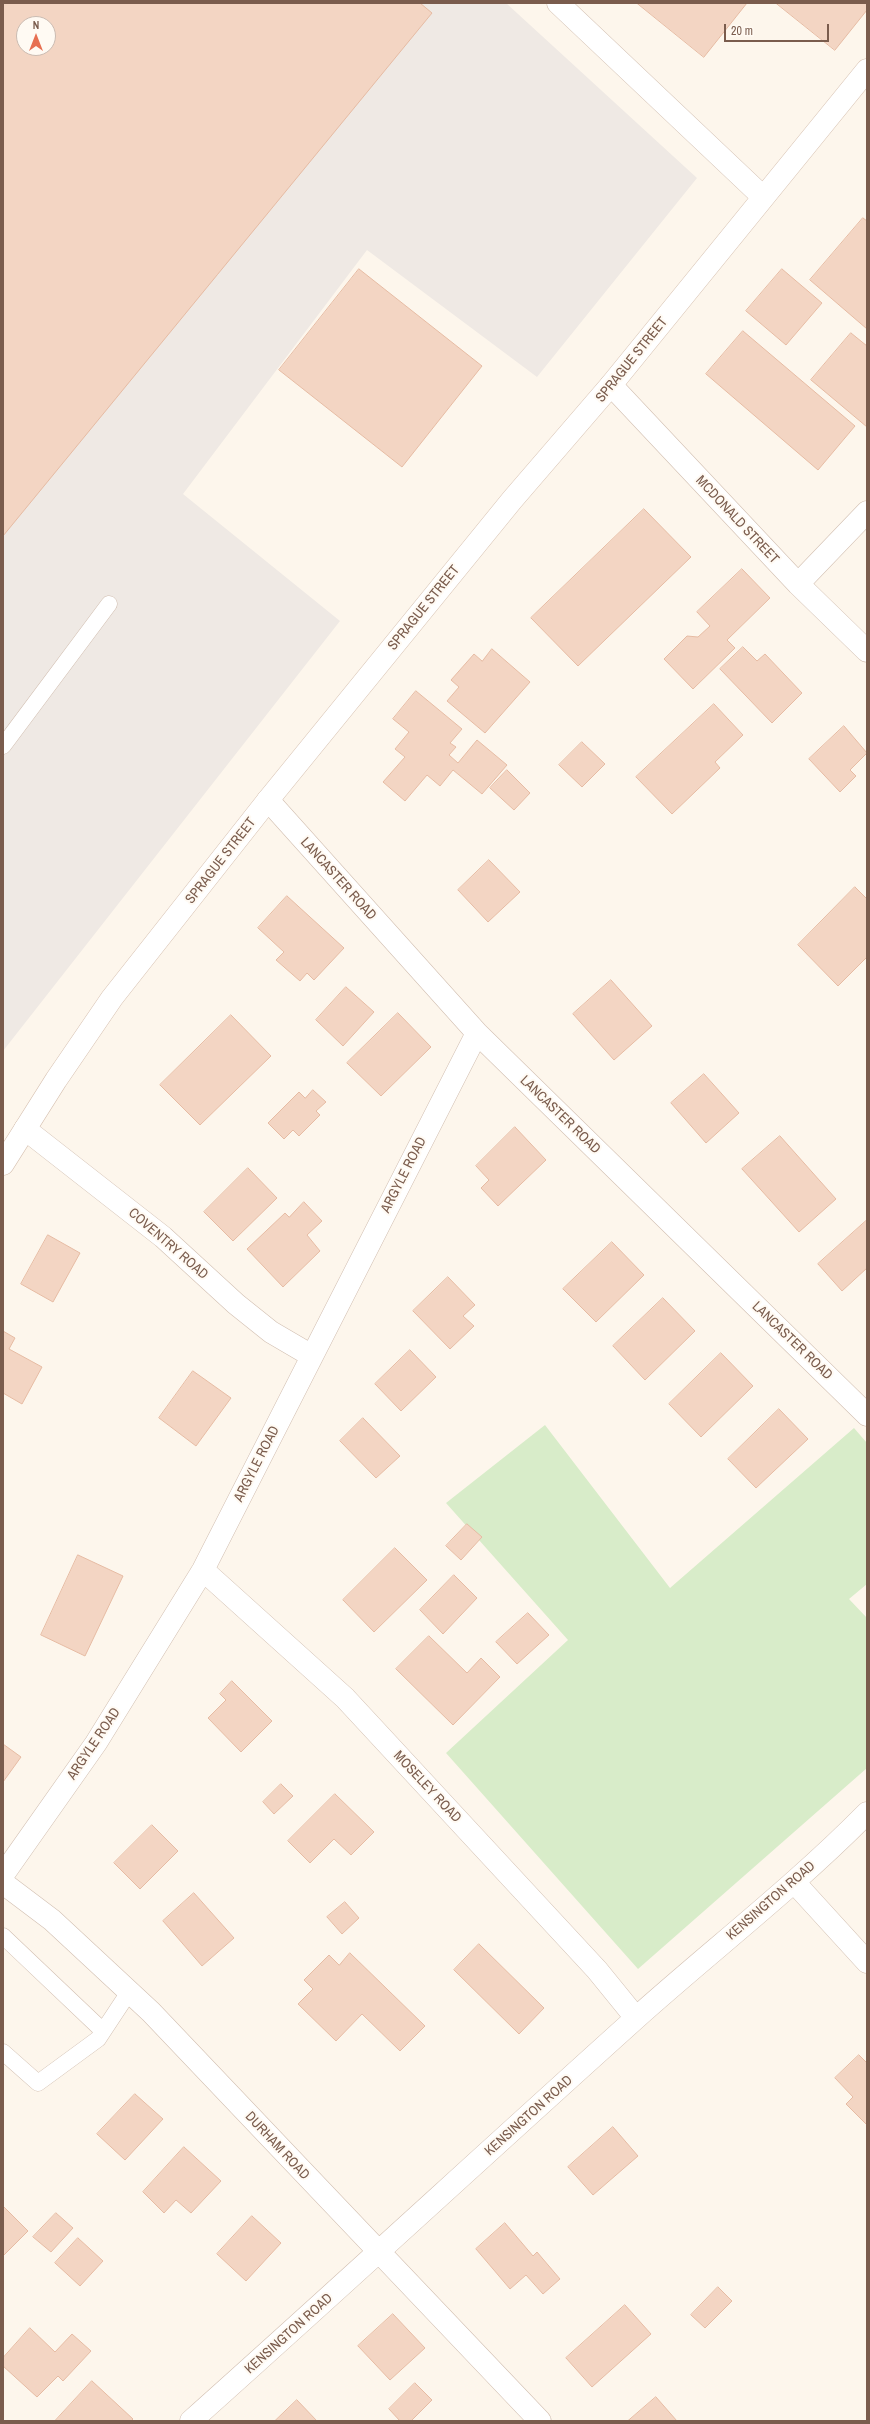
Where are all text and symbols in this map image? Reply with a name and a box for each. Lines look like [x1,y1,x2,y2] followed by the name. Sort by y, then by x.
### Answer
[16,16,56,56] north arrow
[726,16,831,42] scale bar
[33,18,39,32] text: N
[731,23,753,39] text: 20 m
[593,314,671,406] street label: SPRAGUE STREET
[692,473,782,567] street label: MCDONALD STREET
[385,562,463,654] street label: SPRAGUE STREET
[182,815,260,907] street label: SPRAGUE STREET
[297,834,379,924] street label: LANCASTER ROAD
[516,1072,604,1158] street label: LANCASTER ROAD
[378,1134,430,1216] street label: ARGYLE ROAD
[125,1205,211,1283] street label: COVENTRY ROAD
[748,1298,836,1384] street label: LANCASTER ROAD
[231,1423,283,1505] street label: ARGYLE ROAD
[64,1705,124,1783] street label: ARGYLE ROAD
[390,1748,464,1826] street label: MOSELEY ROAD
[723,1858,819,1944] street label: KENSINGTON ROAD
[482,2072,576,2160] street label: KENSINGTON ROAD
[241,2109,313,2183] street label: DURHAM ROAD
[242,2290,336,2378] street label: KENSINGTON ROAD

